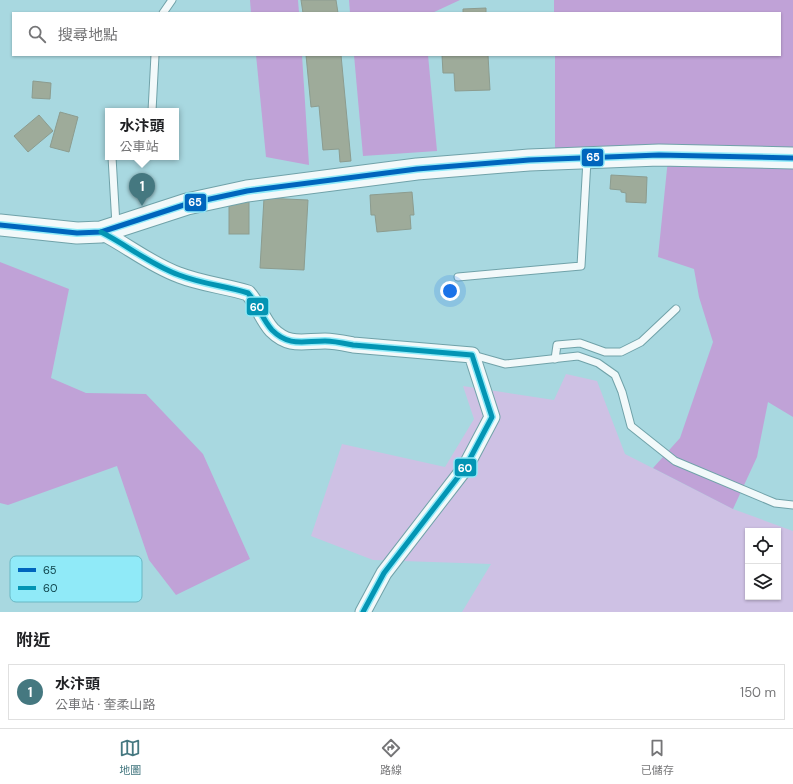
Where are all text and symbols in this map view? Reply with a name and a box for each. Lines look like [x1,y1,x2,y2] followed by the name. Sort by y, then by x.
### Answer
[12,12,781,56] search box
[26,23,48,45] icon: search
[58,25,118,45] text: 搜尋地點
[105,108,179,160] popup
[119,116,165,136] text: 水汴頭
[119,138,159,155] text: 公車站
[581,148,604,167] line badge: 65
[586,150,600,164] text: 65
[129,173,155,206] pin: 1
[184,193,207,212] line badge: 65
[188,195,202,209] text: 65
[440,281,460,301] your location
[246,297,269,316] line badge: 60
[250,300,265,314] text: 60
[454,458,477,477] line badge: 60
[458,461,473,475] text: 60
[745,528,781,600] map controls
[745,528,781,564] button: locate
[10,556,142,602] legend
[43,563,57,577] text: 65
[745,564,781,600] button: layers
[43,581,57,595] text: 60
[16,629,50,651] text: 附近
[55,674,100,694] text: 水汴頭
[28,684,32,701] text: 1
[740,684,776,701] text: 150 m
[55,696,156,713] text: 公車站 · 奎柔山路
[119,737,141,777] tab: 地圖
[380,737,402,777] tab: 路線
[641,737,674,777] tab: 已儲存

